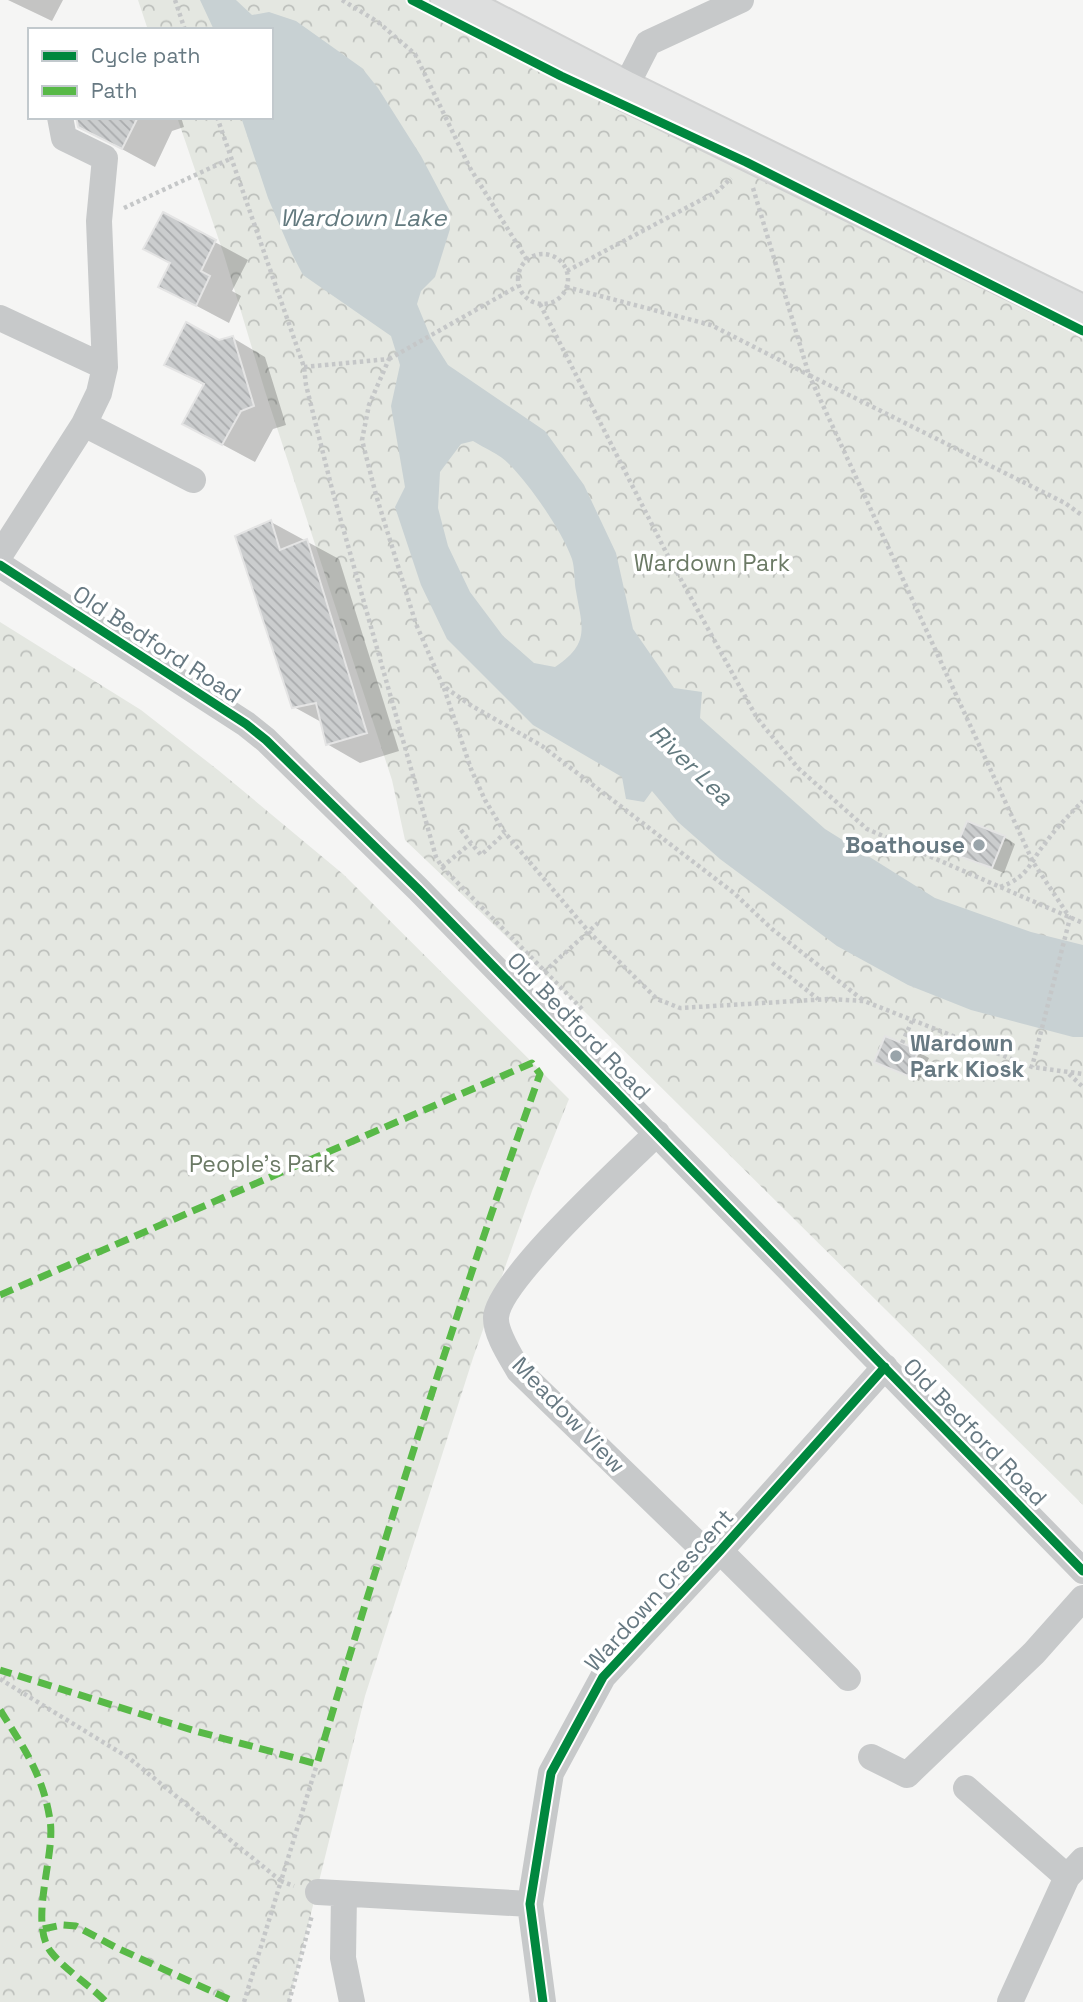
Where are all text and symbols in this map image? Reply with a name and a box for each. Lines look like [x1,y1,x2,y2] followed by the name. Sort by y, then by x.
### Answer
[28,28,273,119] legend
[91,42,200,69] text: Cycle path
[91,77,137,104] text: Path
[280,202,447,233] water label: Wardown Lake
[634,548,790,578] park label: Wardown Park
[67,578,247,710] street label: Old Bedford Road
[643,717,740,812] water label: River Lea
[845,830,965,860] place label: Boathouse
[971,837,987,853] marker: Boathouse
[501,946,657,1106] street label: Old Bedford Road
[910,1028,1025,1084] place label: Wardown Park Kiosk
[888,1048,904,1064] marker: Wardown Park Kiosk
[189,1149,335,1179] park label: People's Park
[506,1350,632,1480] street label: Meadow View
[897,1352,1053,1512] street label: Old Bedford Road
[578,1502,740,1678] street label: Wardown Crescent

